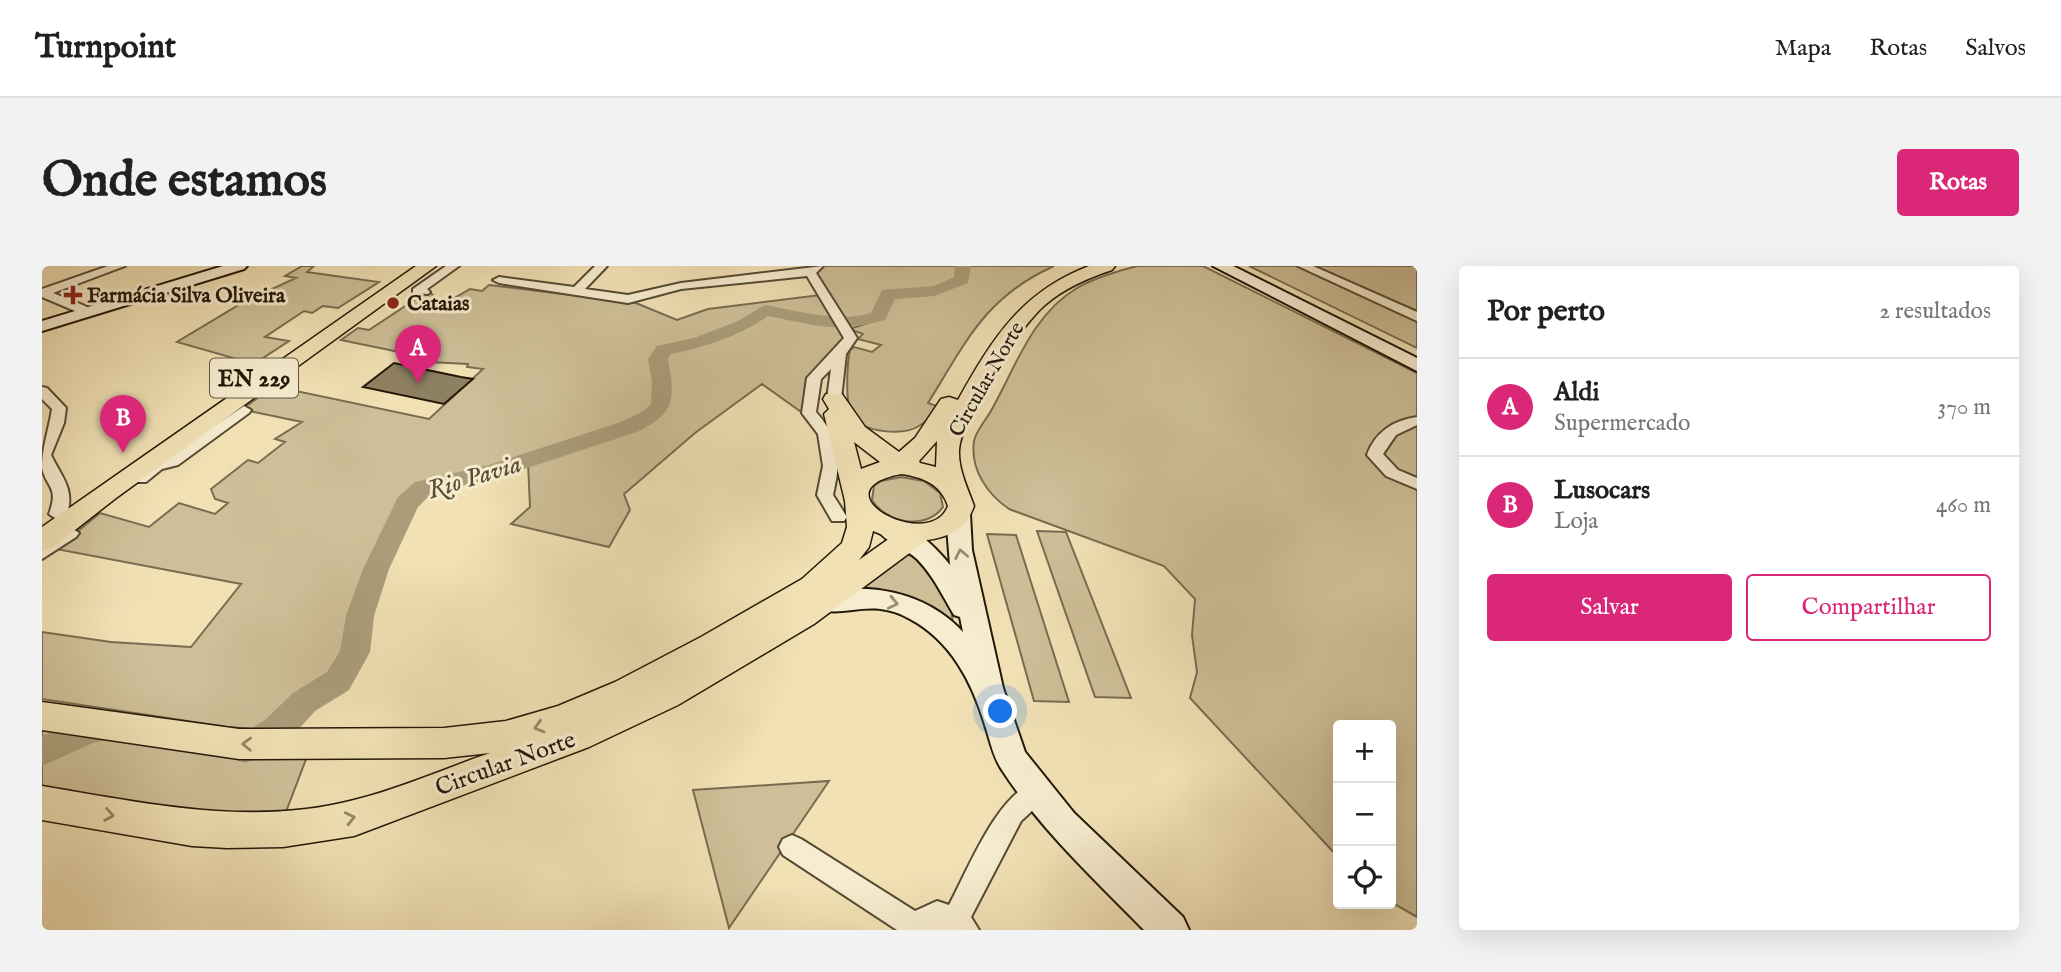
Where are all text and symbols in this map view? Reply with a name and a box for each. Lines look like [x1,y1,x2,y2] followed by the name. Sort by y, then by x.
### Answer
[35,27,176,69] text: Turnpoint
[1775,33,1831,64] text: Mapa
[1869,33,1927,64] text: Rotas
[1965,33,2026,64] text: Salvos
[1897,149,2019,216] button: Rotas
[42,151,327,213] text: Onde estamos
[87,283,286,310] place label: Farmácia Silva Oliveira
[65,287,81,303] marker: Farmácia Silva Oliveira
[407,291,469,318] place label: Cataias
[1487,293,1605,331] text: Por perto
[385,295,401,311] marker: Cataias
[1879,297,1991,326] text: 2 resultados
[943,317,1031,442] street label: Circular Norte
[395,325,441,383] pin: A
[210,358,298,398] road number: EN 229
[1554,376,1599,409] text: Aldi
[1502,393,1518,422] text: A
[1938,393,1991,422] text: 370 m
[100,395,146,453] pin: B
[1554,409,1690,438] text: Supermercado
[424,448,525,507] water label: Rio Pavia
[1554,474,1650,507] text: Lusocars
[1502,491,1518,520] text: B
[1936,491,1991,520] text: 460 m
[1554,507,1598,536] text: Loja
[954,548,969,560] one-way arrow
[1487,574,1732,641] button: Salvar
[1746,574,1991,641] button: Compartilhar
[887,594,899,609] one-way arrow
[983,694,1017,728] your location
[533,718,545,733] one-way arrow
[1333,720,1396,909] map controls
[1333,720,1396,783] button: +
[431,725,580,804] street label: Circular Norte
[241,737,252,752] one-way arrow
[1333,783,1396,846] button: −
[103,806,115,821] one-way arrow
[344,812,356,826] one-way arrow
[1333,846,1396,909] button: locate

